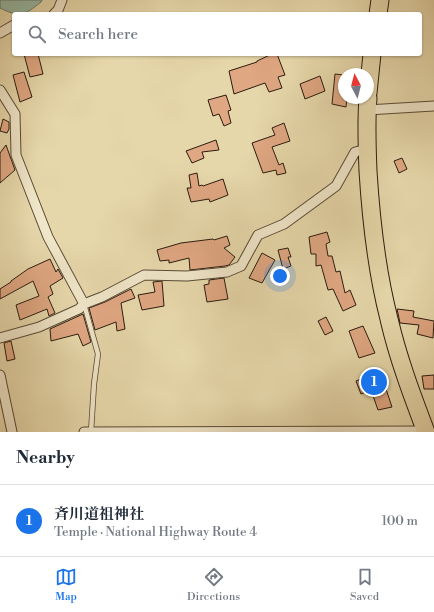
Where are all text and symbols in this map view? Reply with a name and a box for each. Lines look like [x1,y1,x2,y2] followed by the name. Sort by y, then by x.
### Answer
[12,12,422,56] search box
[26,23,48,45] icon: search
[58,25,138,44] text: Search here
[338,68,374,104] north arrow
[270,266,290,286] your location
[361,367,387,397] pin: 1
[16,447,75,469] text: Nearby
[54,505,144,524] text: 斉川道祖神社
[26,513,32,529] text: 1
[382,513,418,529] text: 100 m
[54,524,257,540] text: Temple · National Highway Route 4
[55,566,77,604] tab: Map
[187,566,240,604] tab: Directions
[350,566,379,604] tab: Saved

